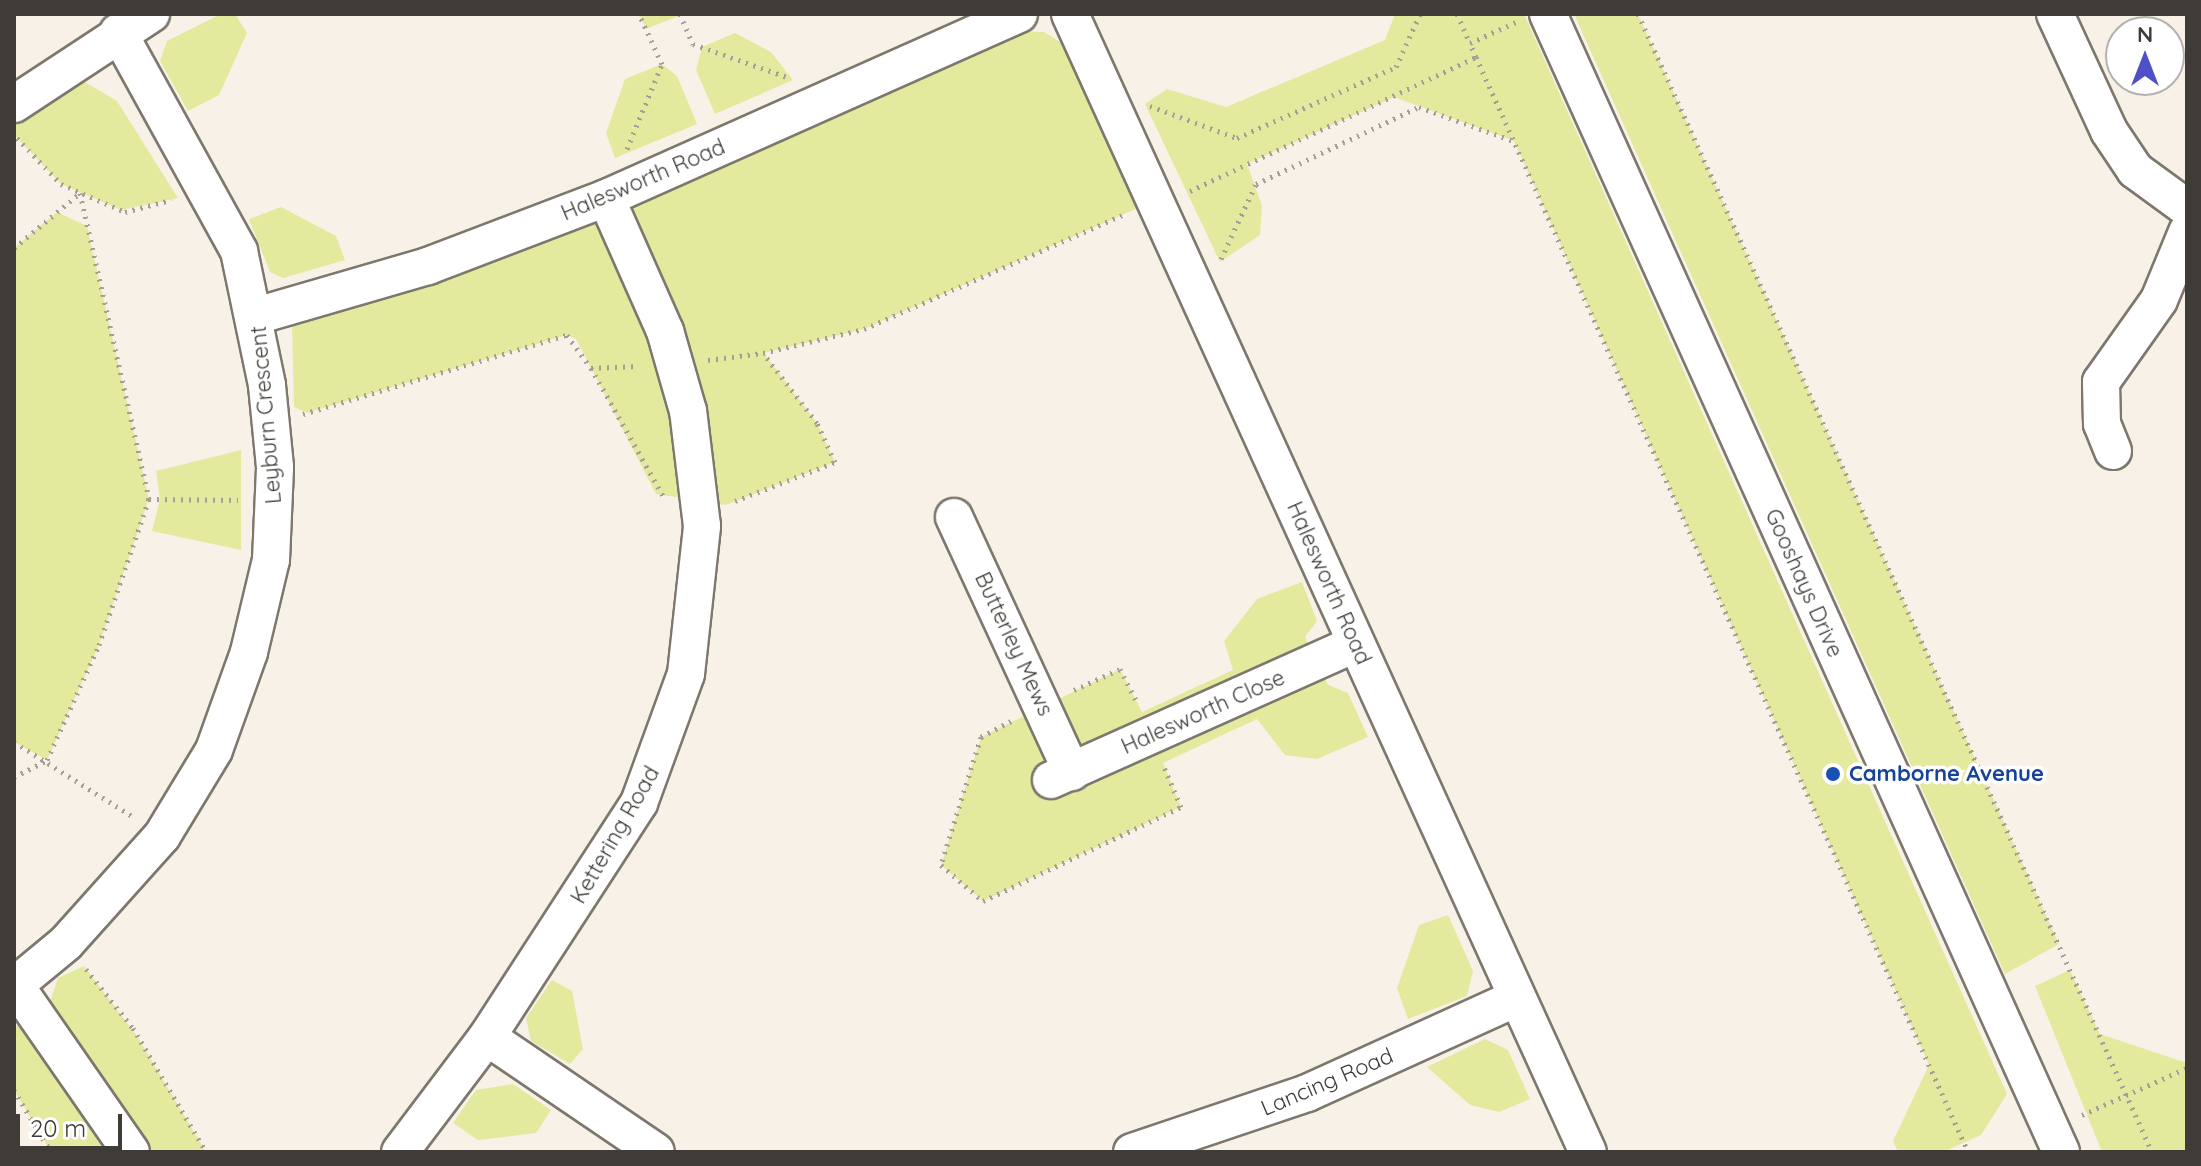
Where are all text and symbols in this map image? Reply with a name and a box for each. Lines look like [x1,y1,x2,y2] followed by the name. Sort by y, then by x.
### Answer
[2105,16,2185,96] north arrow
[2137,20,2153,48] text: N
[557,134,729,226] street label: Halesworth Road
[245,325,287,505] street label: Leyburn Crescent
[1281,497,1377,669] street label: Halesworth Road
[1759,505,1849,661] street label: Gooshays Drive
[969,568,1059,720] street label: Butterley Mews
[1117,664,1289,760] street label: Halesworth Close
[1849,761,2044,787] place label: Camborne Avenue
[565,762,665,908] street label: Kettering Road
[1824,765,1842,783] marker: Camborne Avenue
[1257,1042,1397,1122] street label: Lancing Road
[20,1098,126,1148] scale bar
[30,1113,86,1143] text: 20 m

